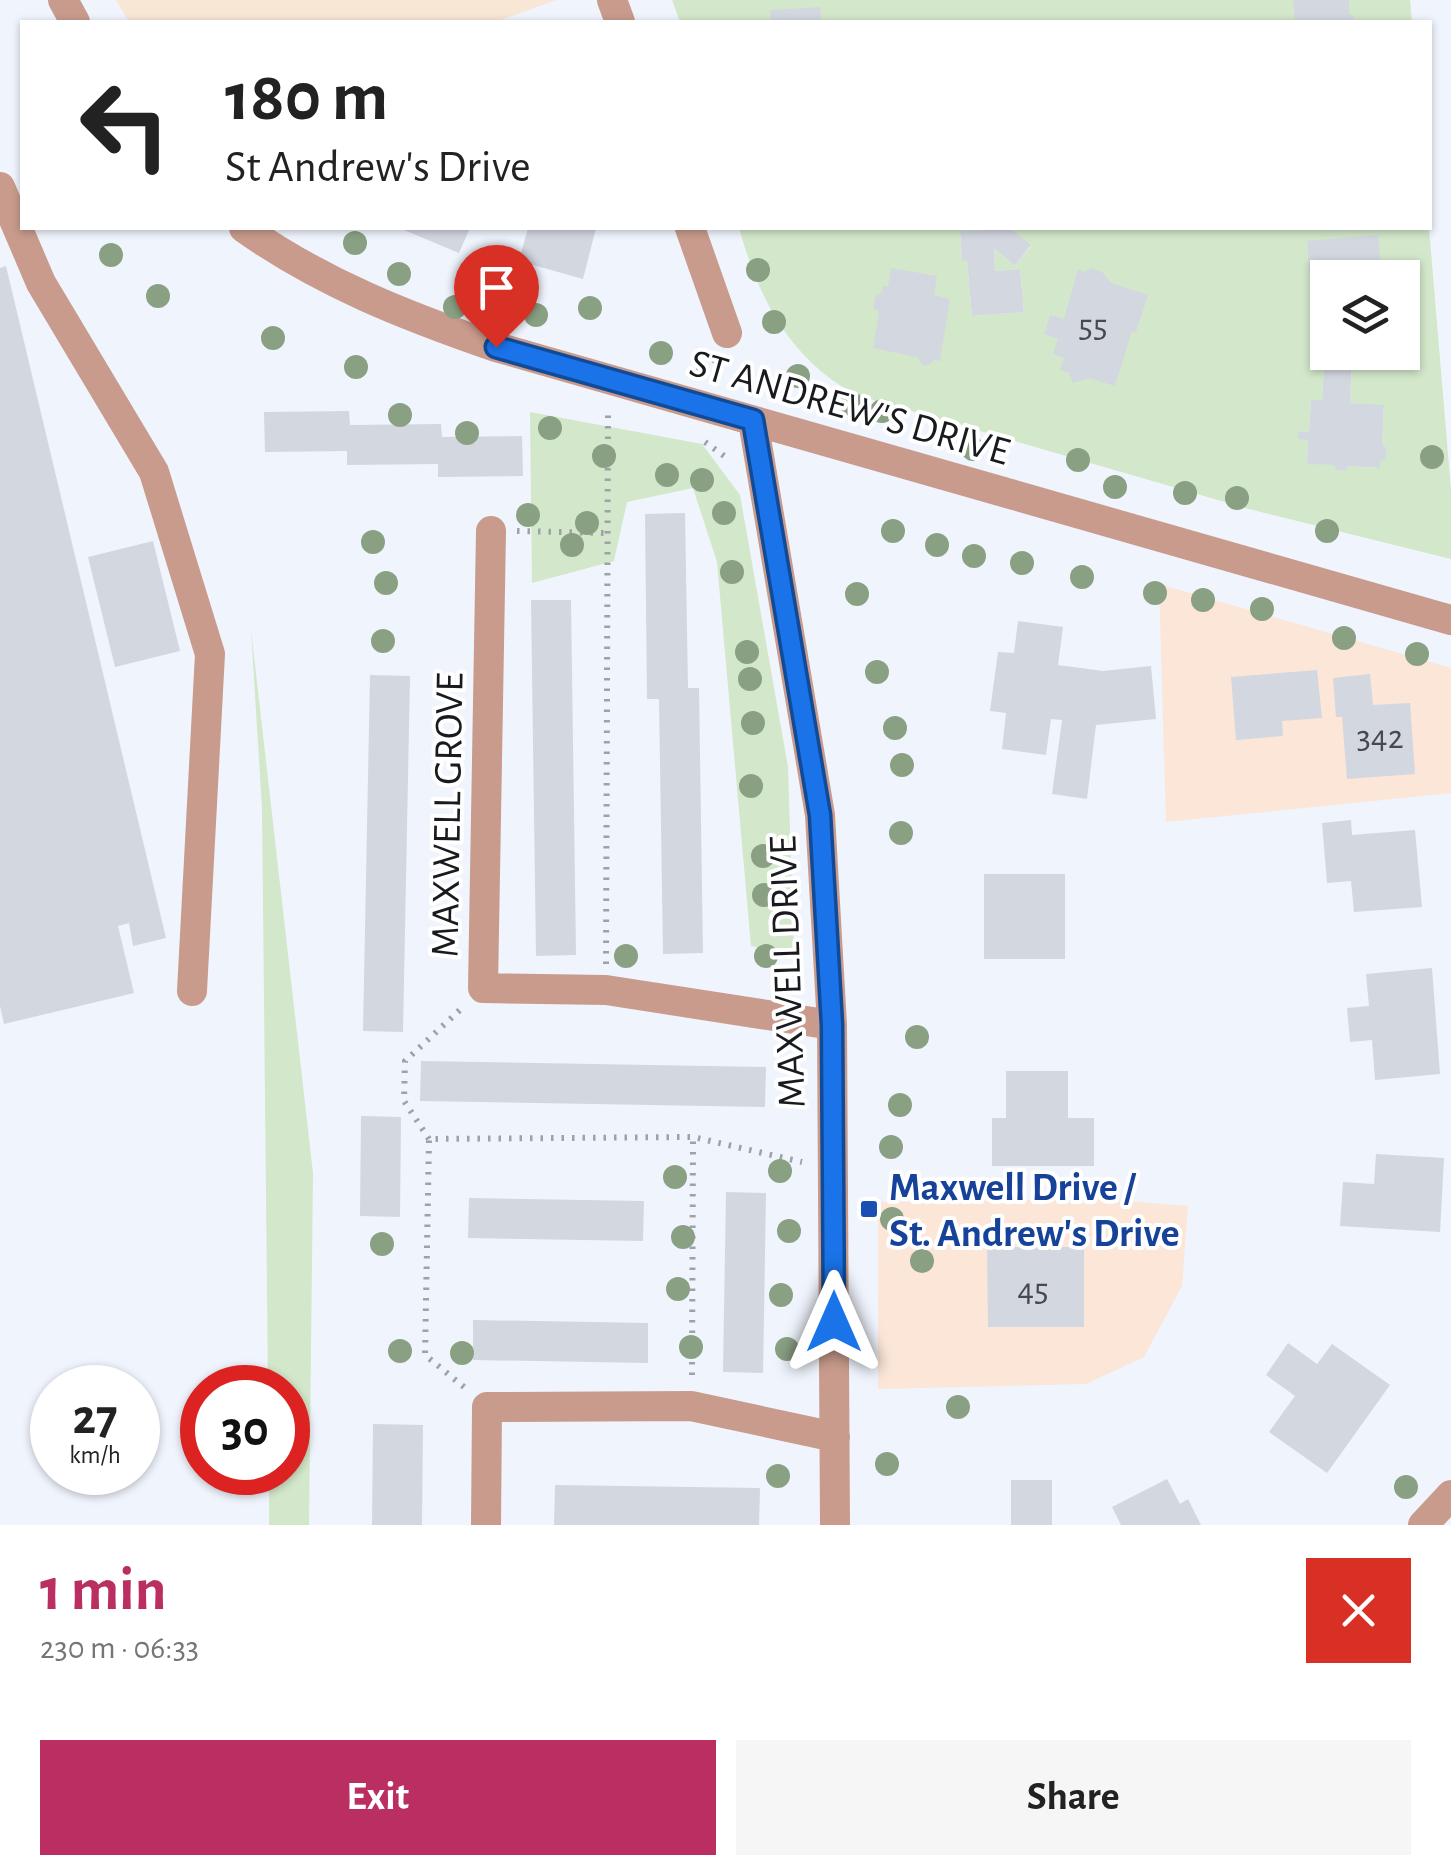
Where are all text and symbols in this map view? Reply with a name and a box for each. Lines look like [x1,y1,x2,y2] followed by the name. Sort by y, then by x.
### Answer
[60,60,190,190] icon: left
[225,63,388,133] text: 180 m
[225,145,531,190] text: St Andrew's Drive
[454,245,539,348] pin
[469,260,524,315] icon: arrive
[1310,260,1420,370] map controls
[1310,260,1420,370] button: layers
[1078,309,1108,344] house number: 55
[685,343,1014,473] street label: ST ANDREW'S DRIVE
[426,672,470,958] street label: MAXWELL GROVE
[1356,720,1404,755] house number: 342
[763,835,813,1109] street label: MAXWELL DRIVE
[889,1168,1180,1254] place label: Maxwell Drive / St. Andrew's Drive
[858,1198,880,1220] marker: Maxwell Drive / St. Andrew's Drive
[782,1270,886,1374] position arrow
[1017,1273,1049,1308] house number: 45
[180,1365,310,1495] speed limit sign: 30
[72,1393,118,1443] text: 27
[69,1443,121,1468] text: km/h
[1306,1558,1411,1663] button: close
[40,1561,166,1621] text: 1 min
[40,1632,199,1664] text: 230 m · 06:33
[40,1740,716,1855] button: Exit
[736,1740,1411,1855] button: Share

